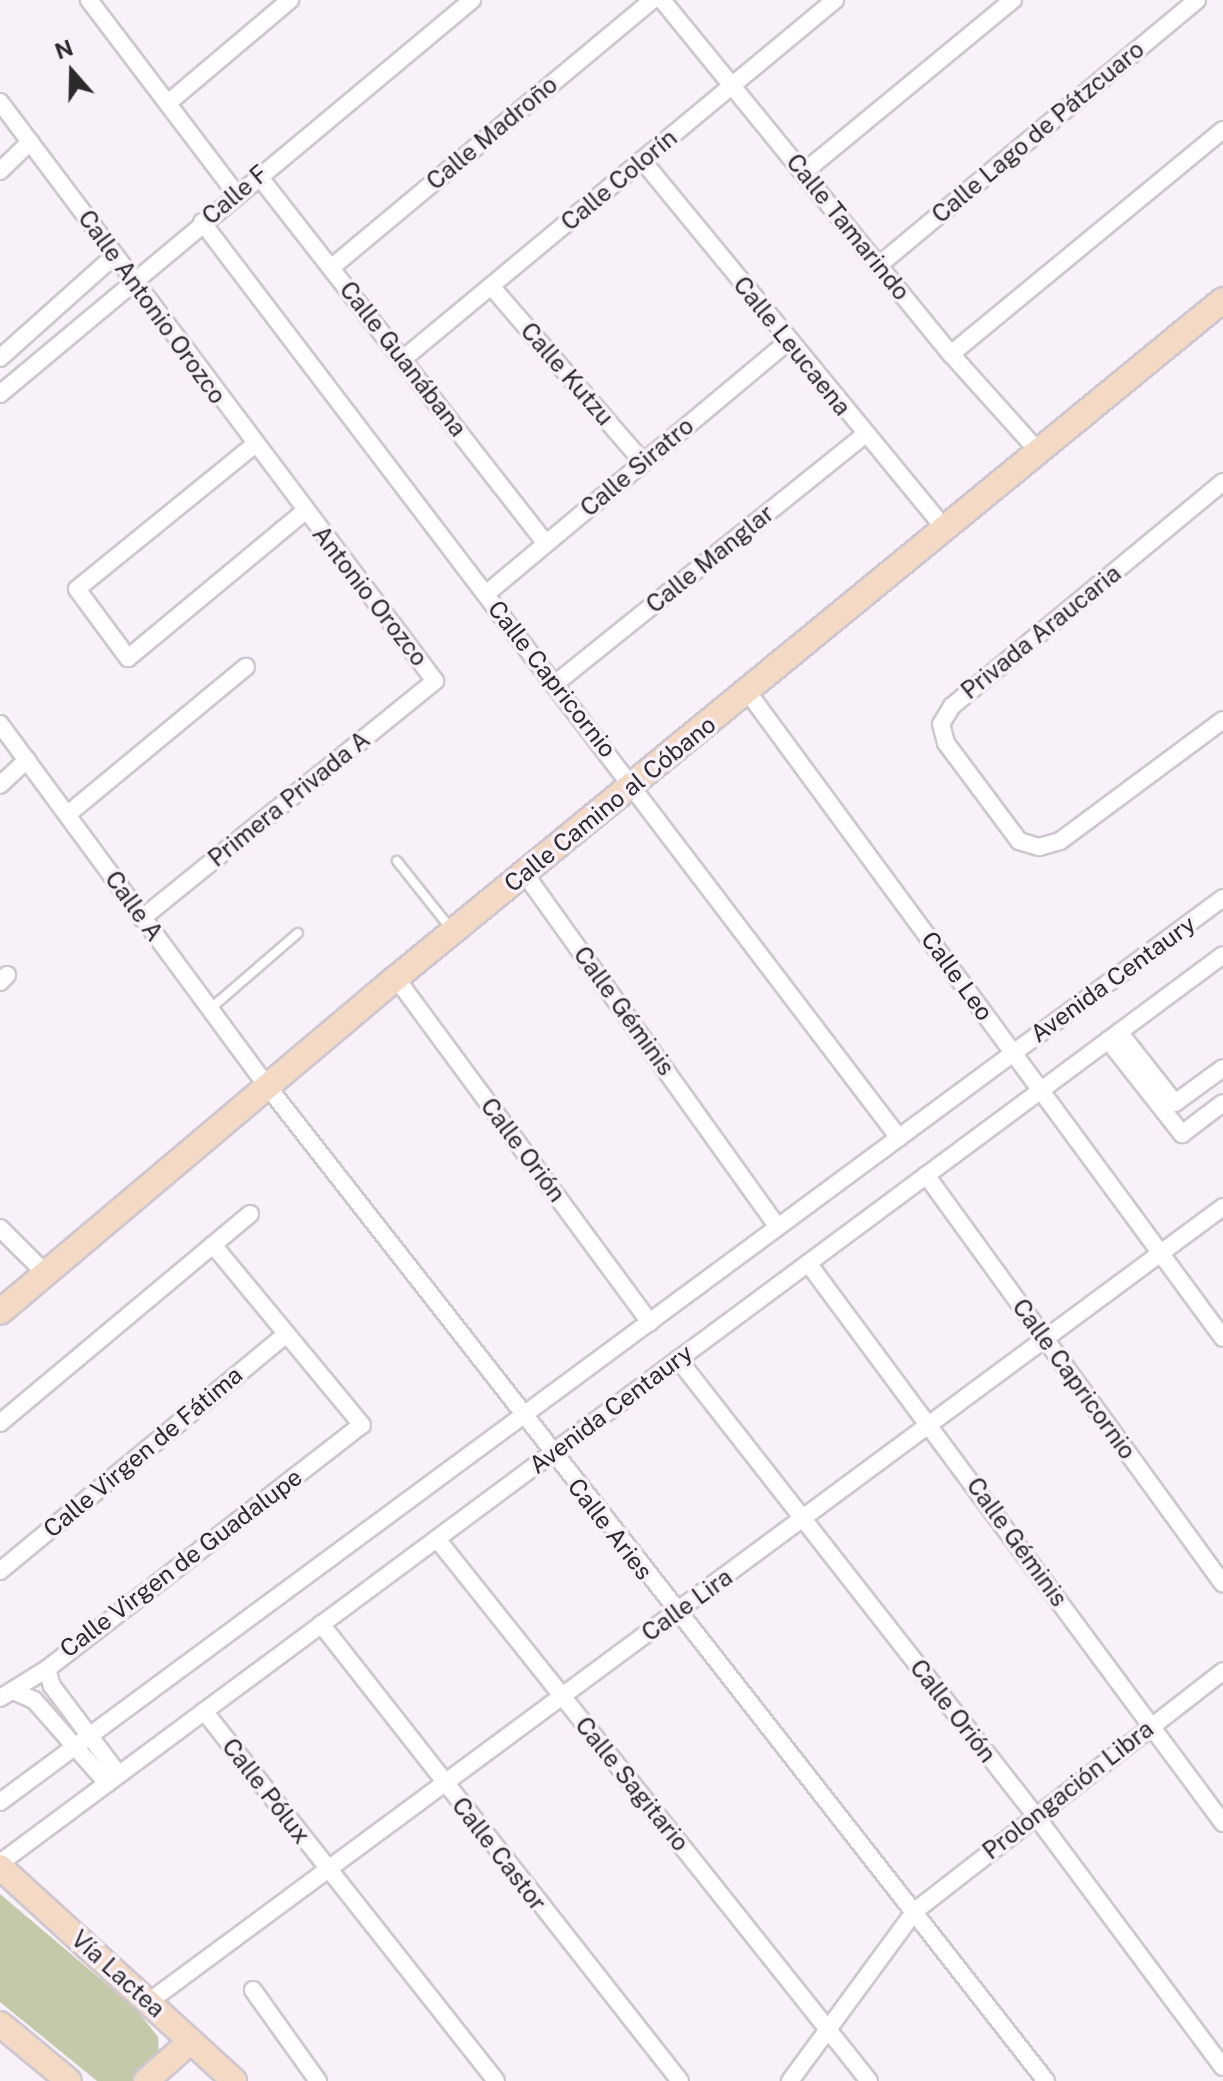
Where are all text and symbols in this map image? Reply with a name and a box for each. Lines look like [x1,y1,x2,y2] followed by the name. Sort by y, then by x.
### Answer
[32,32,112,112] north arrow
[51,34,76,65] text: N
[926,35,1150,229] street label: Calle Lago de Pátzcuaro
[421,70,563,196] street label: Calle Madroño
[555,123,683,237] street label: Calle Colorín
[780,148,916,306] street label: Calle Tamarindo
[196,159,274,231] street label: Calle F
[72,204,232,410] street label: Calle Antonio Orozco
[727,271,857,421] street label: Calle Leucaena
[333,276,473,442] street label: Calle Guanábana
[514,317,620,431] street label: Calle Kutzu
[575,411,699,523] street label: Calle Siratro
[640,499,780,619] street label: Calle Manglar
[306,520,434,672] street label: Antonio Orozco
[955,559,1127,705] street label: Privada Araucaria
[482,595,622,763] street label: Calle Capricornio
[498,710,722,898] street label: Calle Camino al Cóbano
[202,725,376,873] street label: Primera Privada A
[99,865,169,947] street label: Calle A
[1025,910,1201,1048] street label: Avenida Centaury
[915,926,999,1026] street label: Calle Leo
[567,941,681,1081] street label: Calle Géminis
[475,1092,571,1208] street label: Calle Orión
[1006,1293,1142,1465] street label: Calle Capricornio
[524,1338,698,1480] street label: Avenida Centaury
[37,1360,249,1544] street label: Calle Virgen de Fátima
[54,1462,308,1664] street label: Calle Virgen de Guadalupe
[960,1472,1074,1612] street label: Calle Géminis
[562,1473,658,1585] street label: Calle Aries
[636,1563,738,1647] street label: Calle Lira
[904,1654,1002,1768] street label: Calle Orión
[569,1711,695,1857] street label: Calle Sagitario
[977,1714,1159,1866] street label: Prolongación Libra
[216,1733,316,1849] street label: Calle Pólux
[446,1792,552,1916] street label: Calle Castor
[65,1925,171,2023] street label: Vía Lactea

